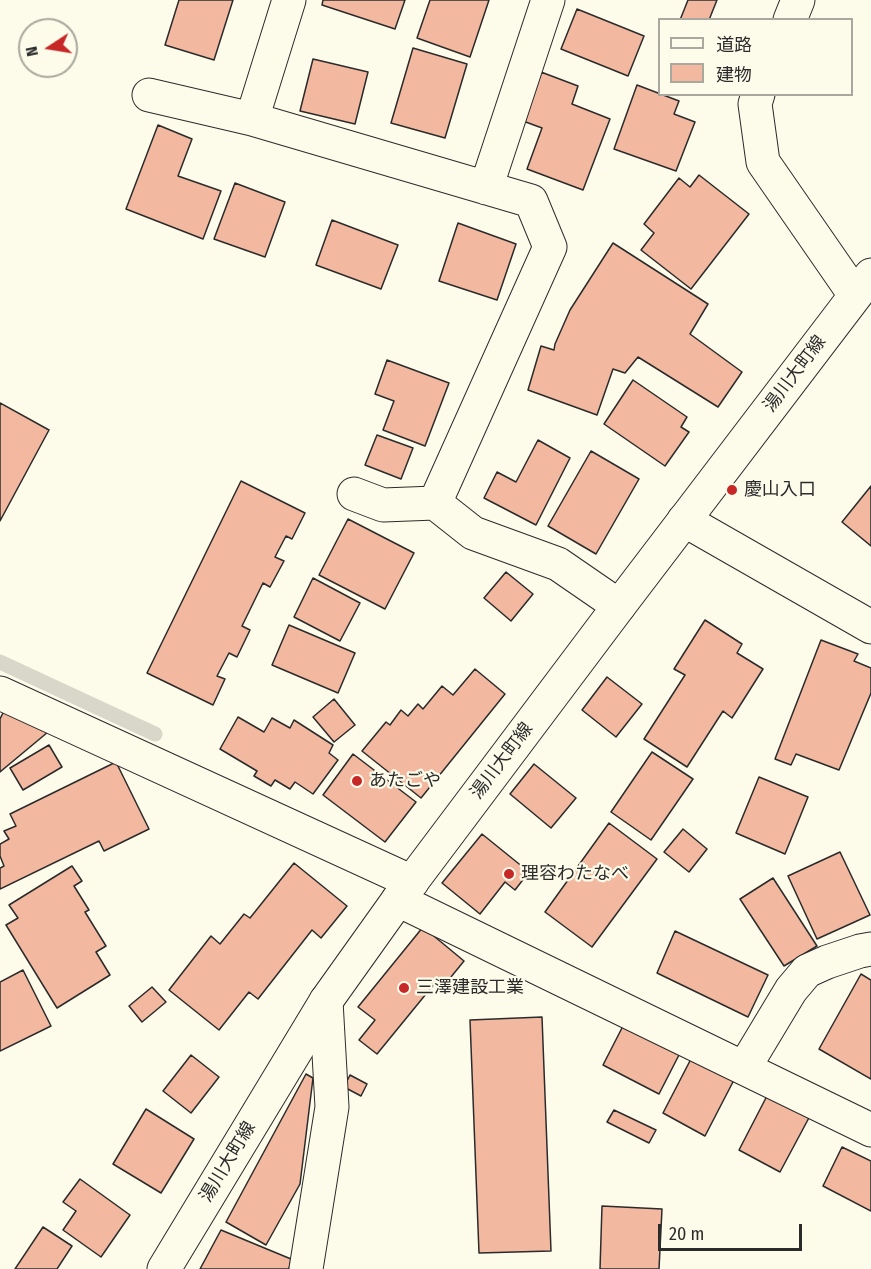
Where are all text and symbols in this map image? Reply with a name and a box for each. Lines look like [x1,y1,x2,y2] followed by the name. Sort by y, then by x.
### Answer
[18,18,78,78] north arrow
[658,18,853,96] legend
[716,34,752,56] text: 道路
[22,45,42,58] text: N
[716,64,752,86] text: 建物
[759,332,831,416] street label: 湯川大町線
[744,479,816,501] place label: 慶山入口
[725,483,739,497] marker: 慶山入口
[466,719,538,803] street label: 湯川大町線
[369,770,441,792] place label: あたごや
[350,774,364,788] marker: あたごや
[521,863,629,885] place label: 理容わたなべ
[502,867,516,881] marker: 理容わたなべ
[416,977,524,999] place label: 三澤建設工業
[397,981,411,995] marker: 三澤建設工業
[196,1118,260,1206] street label: 湯川大町線
[661,1212,805,1250] scale bar
[669,1223,704,1245] text: 20 m

